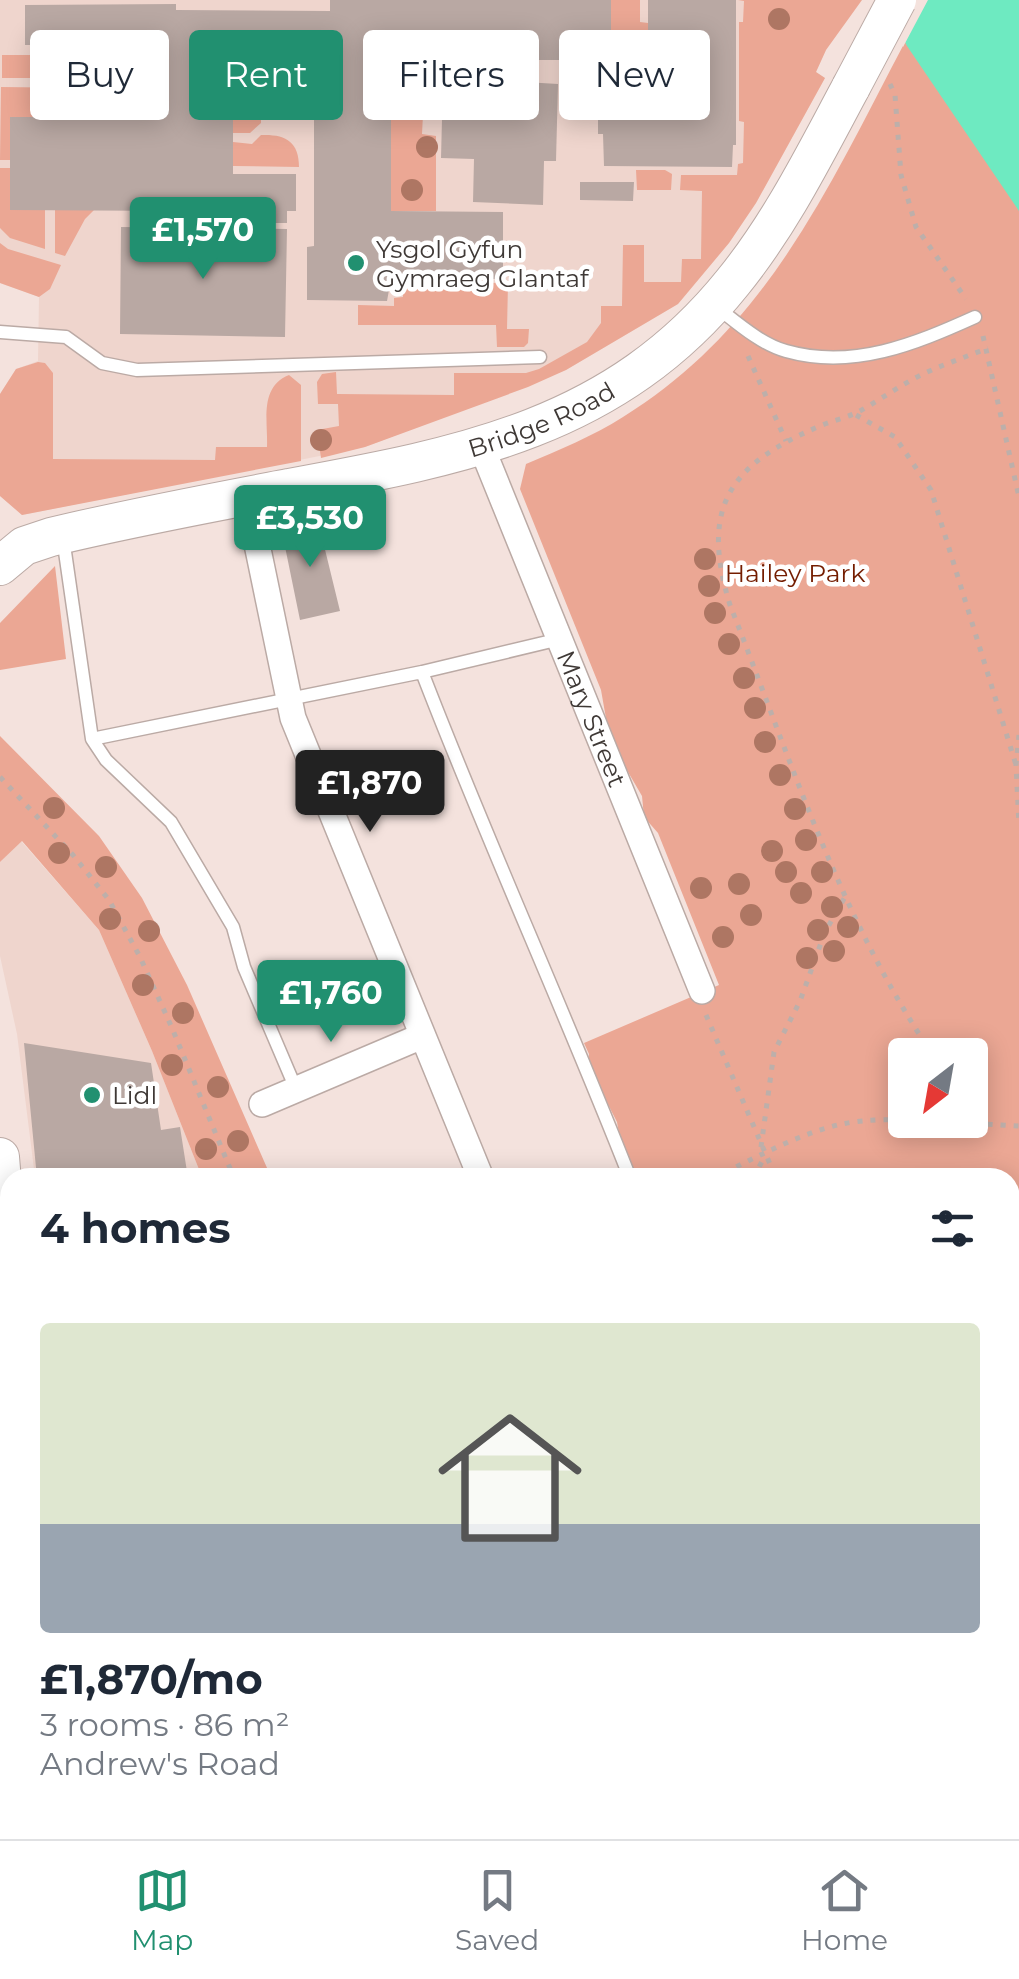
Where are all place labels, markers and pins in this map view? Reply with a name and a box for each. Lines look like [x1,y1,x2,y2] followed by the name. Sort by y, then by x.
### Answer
[122,197,284,282] pin: £1,570
[376,234,590,293] place label: Ysgol Gyfun Gymraeg Glantaf
[345,252,367,274] marker: Ysgol Gyfun Gymraeg Glantaf
[229,485,391,570] pin: £3,530
[289,750,451,835] pin: £1,870
[250,960,412,1045] pin: £1,760
[112,1080,157,1110] place label: Lidl
[81,1084,103,1106] marker: Lidl

